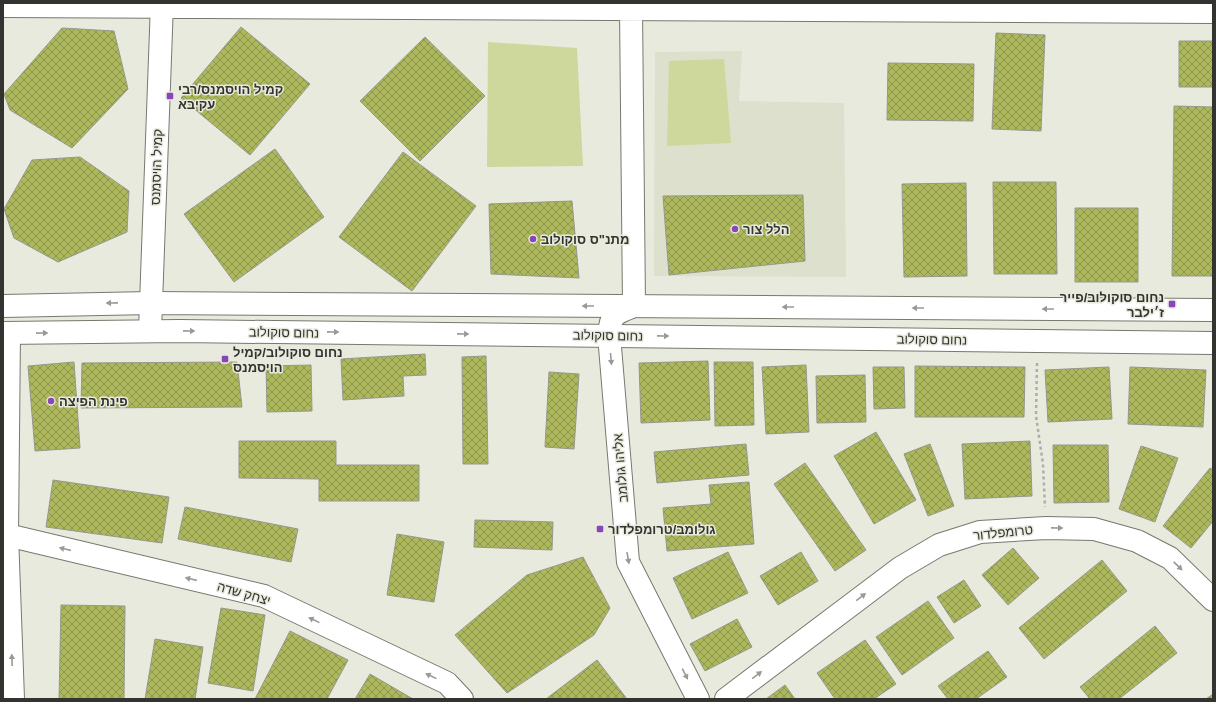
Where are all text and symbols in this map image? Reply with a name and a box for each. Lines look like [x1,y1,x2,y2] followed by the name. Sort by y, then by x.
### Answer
[178,82,283,112] place label: קמיל הויסמנס/רבי עקיבא
[165,91,175,101] marker: קמיל הויסמנס/רבי עקיבא
[148,129,165,205] street label: קמיל הויסמנס
[743,222,789,237] place label: הלל צור
[730,224,740,234] marker: הלל צור
[541,232,629,247] place label: מתנ"ס סוקולוב
[528,234,538,244] marker: מתנ"ס סוקולוב
[1060,290,1164,320] place label: נחום סוקולוב/פייר ז׳ילבר
[1167,299,1177,309] marker: נחום סוקולוב/פייר ז׳ילבר
[105,300,118,306] one-way arrow
[581,303,594,309] one-way arrow
[781,304,794,310] one-way arrow
[911,305,924,311] one-way arrow
[1041,306,1054,312] one-way arrow
[249,324,319,341] street label: נחום סוקולוב
[573,327,643,344] street label: נחום סוקולוב
[183,328,196,334] one-way arrow
[327,329,340,335] one-way arrow
[36,330,49,336] one-way arrow
[457,330,469,337] one-way arrow
[897,331,967,348] street label: נחום סוקולוב
[657,333,670,339] one-way arrow
[233,345,343,375] place label: נחום סוקולוב/קמיל הויסמנס
[607,353,614,365] one-way arrow
[220,354,230,364] marker: נחום סוקולוב/קמיל הויסמנס
[59,394,128,409] place label: פינת הפיצה
[46,396,56,406] marker: פינת הפיצה
[610,433,631,503] street label: אליהו גולומב
[608,522,716,537] place label: גולומב/טרומפלדור
[972,522,1034,543] street label: טרומפלדור
[595,524,605,534] marker: גולומב/טרומפלדור
[1051,525,1064,531] one-way arrow
[59,546,71,552] one-way arrow
[625,552,631,564] one-way arrow
[1173,561,1183,571] one-way arrow
[185,575,198,581] one-way arrow
[215,579,272,608] street label: יצחק שדה
[856,593,867,601] one-way arrow
[308,617,320,623] one-way arrow
[8,654,15,666] one-way arrow
[682,668,689,680] one-way arrow
[752,671,763,680] one-way arrow
[426,673,437,679] one-way arrow

